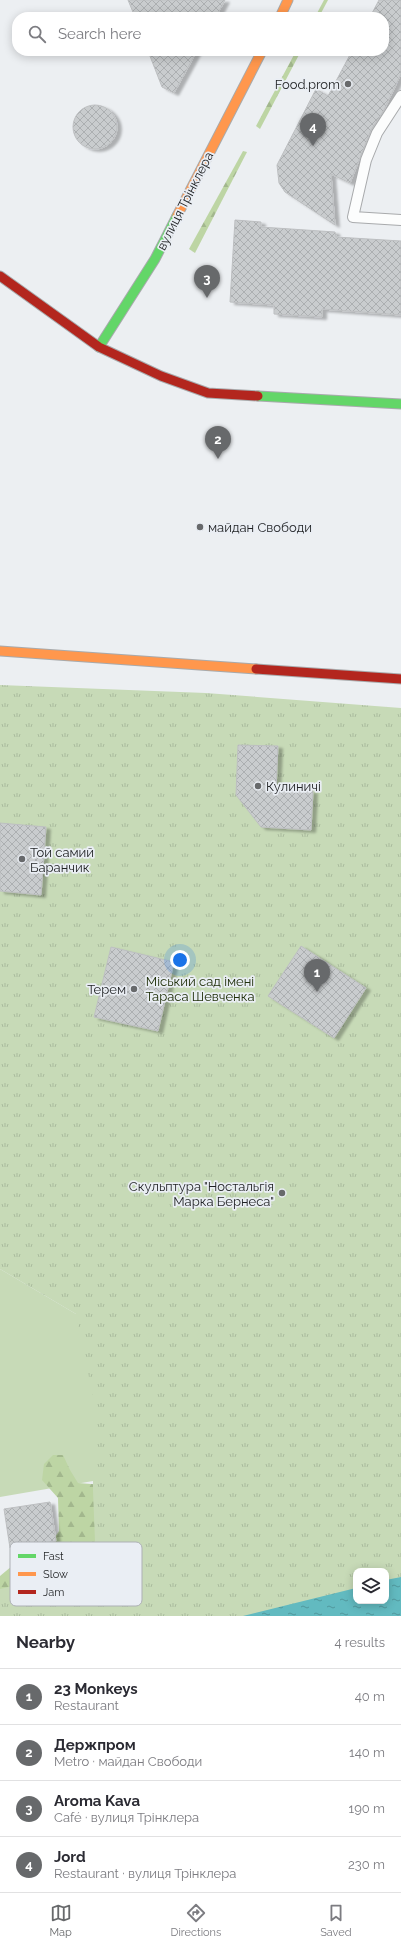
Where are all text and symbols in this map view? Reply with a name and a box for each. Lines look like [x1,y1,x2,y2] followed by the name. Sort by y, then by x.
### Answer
[12,12,389,56] search box
[26,23,48,45] icon: search
[58,25,141,43] text: Search here
[275,77,340,92] place label: Food.prom
[343,79,353,89] marker: Food.prom
[300,113,326,146] pin: 4
[154,149,216,253] street label: вулиця Трінклера
[194,265,220,298] pin: 3
[205,426,231,459] pin: 2
[208,520,312,535] place label: майдан Свободи
[195,522,205,532] marker: майдан Свободи
[266,779,321,794] place label: Кулиничі
[253,781,263,791] marker: Кулиничі
[30,845,94,875] place label: Той самий Баранчик
[17,854,27,864] marker: Той самий Баранчик
[170,950,190,970] your location
[304,959,330,992] pin: 1
[146,974,254,1004] park label: Міський сад імені Тараса Шевченка
[87,982,126,997] place label: Терем
[129,984,139,994] marker: Терем
[129,1179,274,1209] place label: Скульптура "Ностальгія Марка Бернеса"
[277,1188,287,1198] marker: Скульптура "Ностальгія Марка Бернеса"
[10,1542,142,1606] legend
[43,1550,64,1563] text: Fast
[43,1568,68,1581] text: Slow
[353,1568,389,1604] map controls
[353,1568,389,1604] button: layers
[43,1586,64,1599] text: Jam
[16,1632,75,1652] text: Nearby
[334,1635,385,1650] text: 4 results
[54,1680,138,1698] text: 23 Monkeys
[26,1689,32,1704] text: 1
[355,1689,385,1704] text: 40 m
[54,1698,119,1713] text: Restaurant
[54,1736,136,1754] text: Держпром
[25,1745,33,1760] text: 2
[349,1745,385,1760] text: 140 m
[54,1754,202,1769] text: Metro · майдан Свободи
[54,1792,140,1810] text: Aroma Kava
[25,1801,33,1816] text: 3
[349,1801,385,1816] text: 190 m
[54,1810,199,1825] text: Café · вулиця Трінклера
[54,1848,86,1866] text: Jord
[25,1857,33,1872] text: 4
[348,1857,385,1872] text: 230 m
[54,1866,236,1881] text: Restaurant · вулиця Трінклера
[49,1902,72,1939] tab: Map
[171,1902,221,1939] tab: Directions
[320,1902,352,1939] tab: Saved

